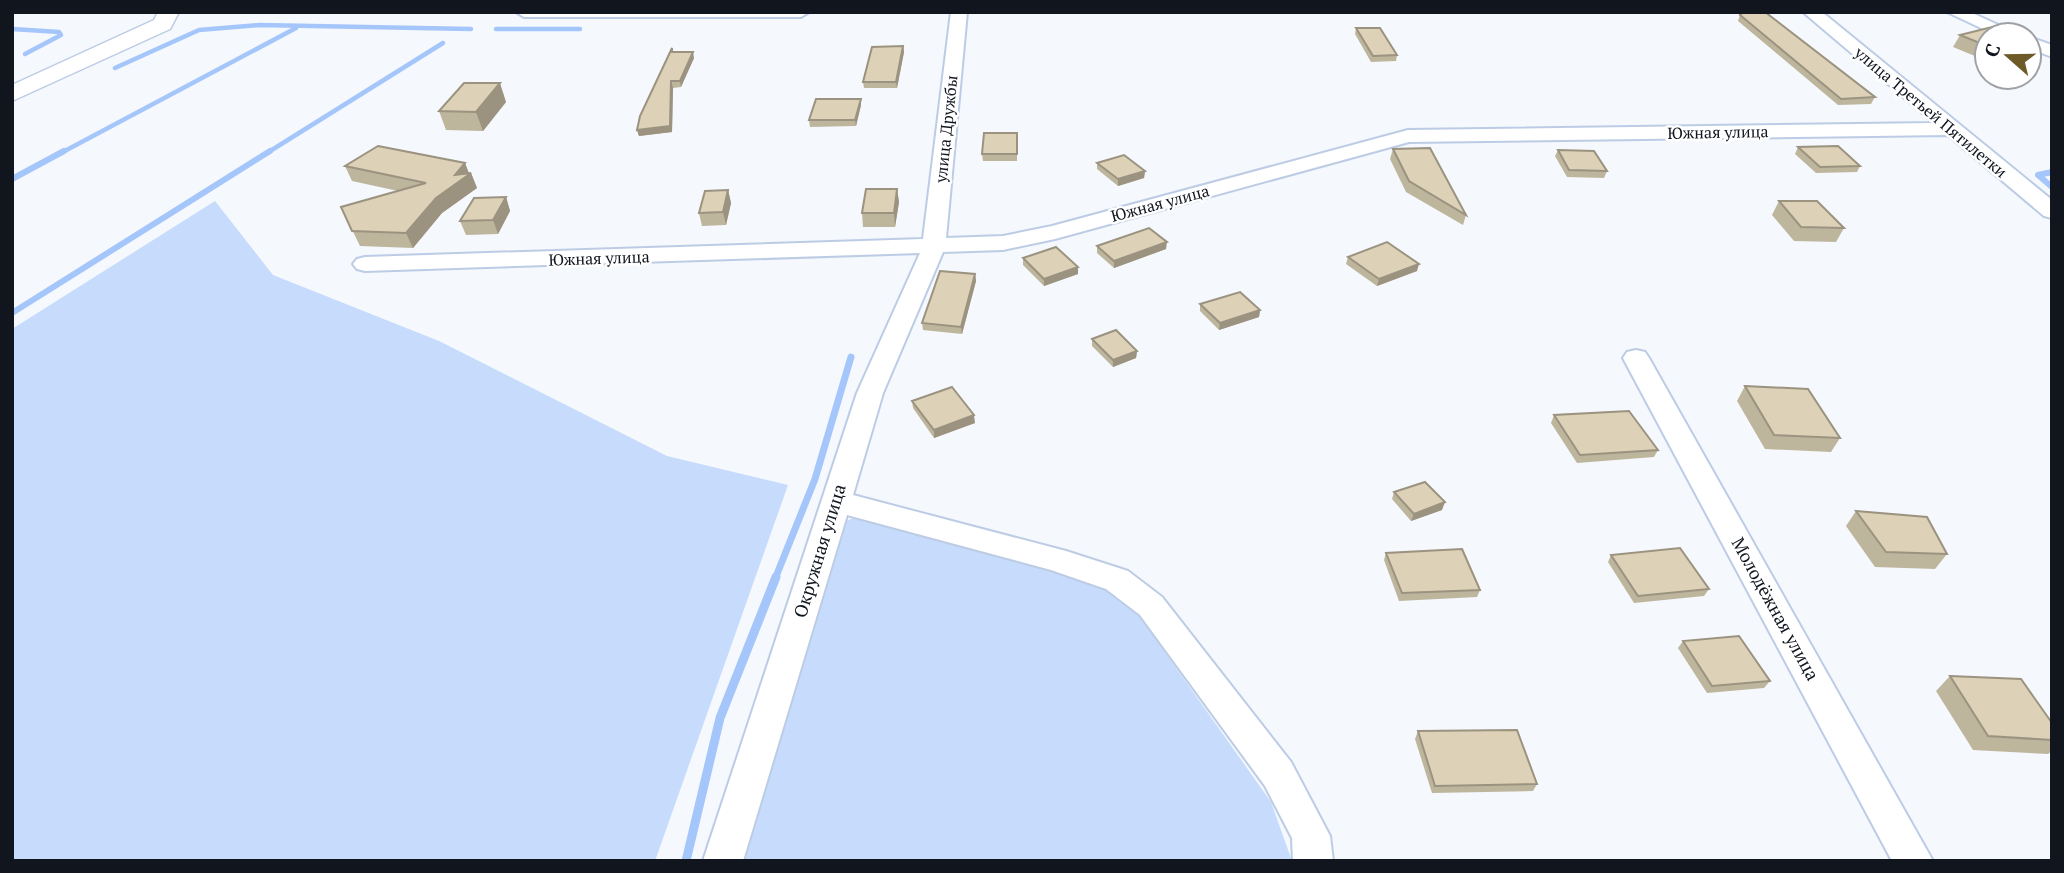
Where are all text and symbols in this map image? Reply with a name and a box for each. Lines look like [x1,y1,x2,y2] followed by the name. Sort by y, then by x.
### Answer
[1973,21,2043,91] north arrow
[1978,40,2005,60] text: С
[1849,41,2012,183] street label: улица Третьей Пятилетки
[929,74,963,185] street label: улица Дружбы
[1667,120,1769,144] street label: Южная улица
[1108,179,1212,227] street label: Южная улица
[548,245,650,271] street label: Южная улица
[787,481,851,621] street label: Окружная улица
[1727,533,1825,684] street label: Молодёжная улица

